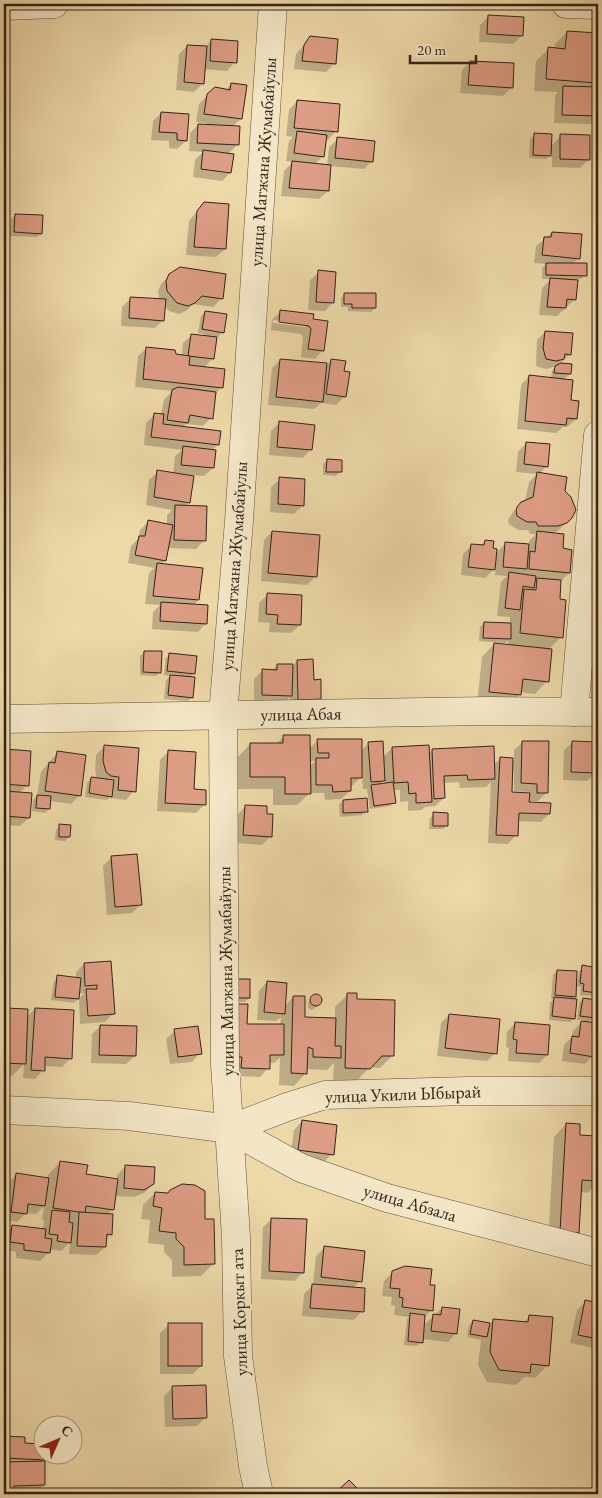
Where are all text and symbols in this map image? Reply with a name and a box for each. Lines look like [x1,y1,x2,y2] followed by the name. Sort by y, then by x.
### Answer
[410,32,476,64] scale bar
[417,40,446,59] text: 20 m
[244,57,281,267] street label: улица Магжана Жумабайулы
[215,461,252,671] street label: улица Магжана Жумабайулы
[260,701,342,726] street label: улица Абая
[212,866,239,1076] street label: улица Магжана Жумабайулы
[325,1079,482,1108] street label: улица Укили Ыбырай
[361,1178,460,1227] street label: улица Абзала
[225,1247,252,1376] street label: улица Коркыт ата
[32,1416,82,1466] north arrow
[57,1421,77,1441] text: С

